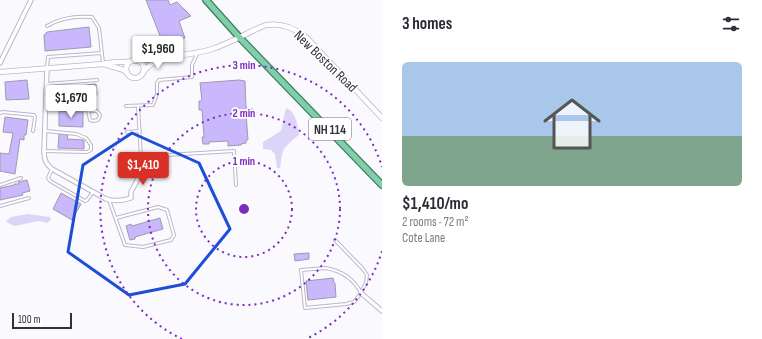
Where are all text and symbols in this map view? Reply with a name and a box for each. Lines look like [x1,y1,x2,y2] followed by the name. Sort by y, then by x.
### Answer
[720,13,742,35] icon: filters
[402,14,452,34] text: 3 homes
[290,27,361,96] street label: New Boston Road
[125,36,191,70] pin: $1,960
[141,41,175,57] text: $1,960
[233,58,255,73] text: 3 min
[38,85,104,119] pin: $1,670
[536,88,608,160] icon: home
[55,90,87,106] text: $1,670
[233,106,255,121] text: 2 min
[309,118,351,140] road number: NH 114
[110,152,176,186] pin: $1,410
[233,154,255,169] text: 1 min
[127,157,159,173] text: $1,410
[402,194,468,214] text: $1,410/mo
[237,202,251,216] centre of rings
[402,214,468,230] text: 2 rooms · 72 m²
[402,230,445,246] text: Cote Lane
[12,311,72,330] scale bar
[18,313,40,326] text: 100 m

